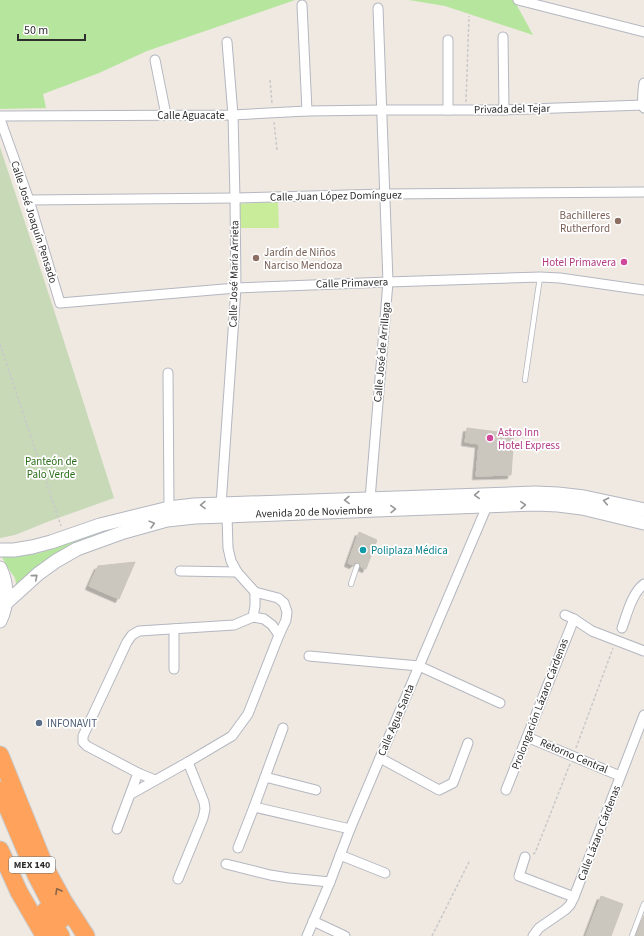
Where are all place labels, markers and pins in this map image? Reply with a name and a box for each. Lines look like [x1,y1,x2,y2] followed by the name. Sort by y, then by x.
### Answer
[559,208,610,236] place label: Bachilleres Rutherford
[613,216,623,226] marker: Bachilleres Rutherford
[264,245,342,273] place label: Jardín de Niños Narciso Mendoza
[251,253,261,263] marker: Jardín de Niños Narciso Mendoza
[542,255,616,270] place label: Hotel Primavera
[619,257,629,267] marker: Hotel Primavera
[498,425,560,453] place label: Astro Inn Hotel Express
[485,433,495,443] marker: Astro Inn Hotel Express
[371,543,448,558] place label: Poliplaza Médica
[358,545,368,555] marker: Poliplaza Médica
[47,716,97,731] place label: INFONAVIT
[34,718,44,728] marker: INFONAVIT

